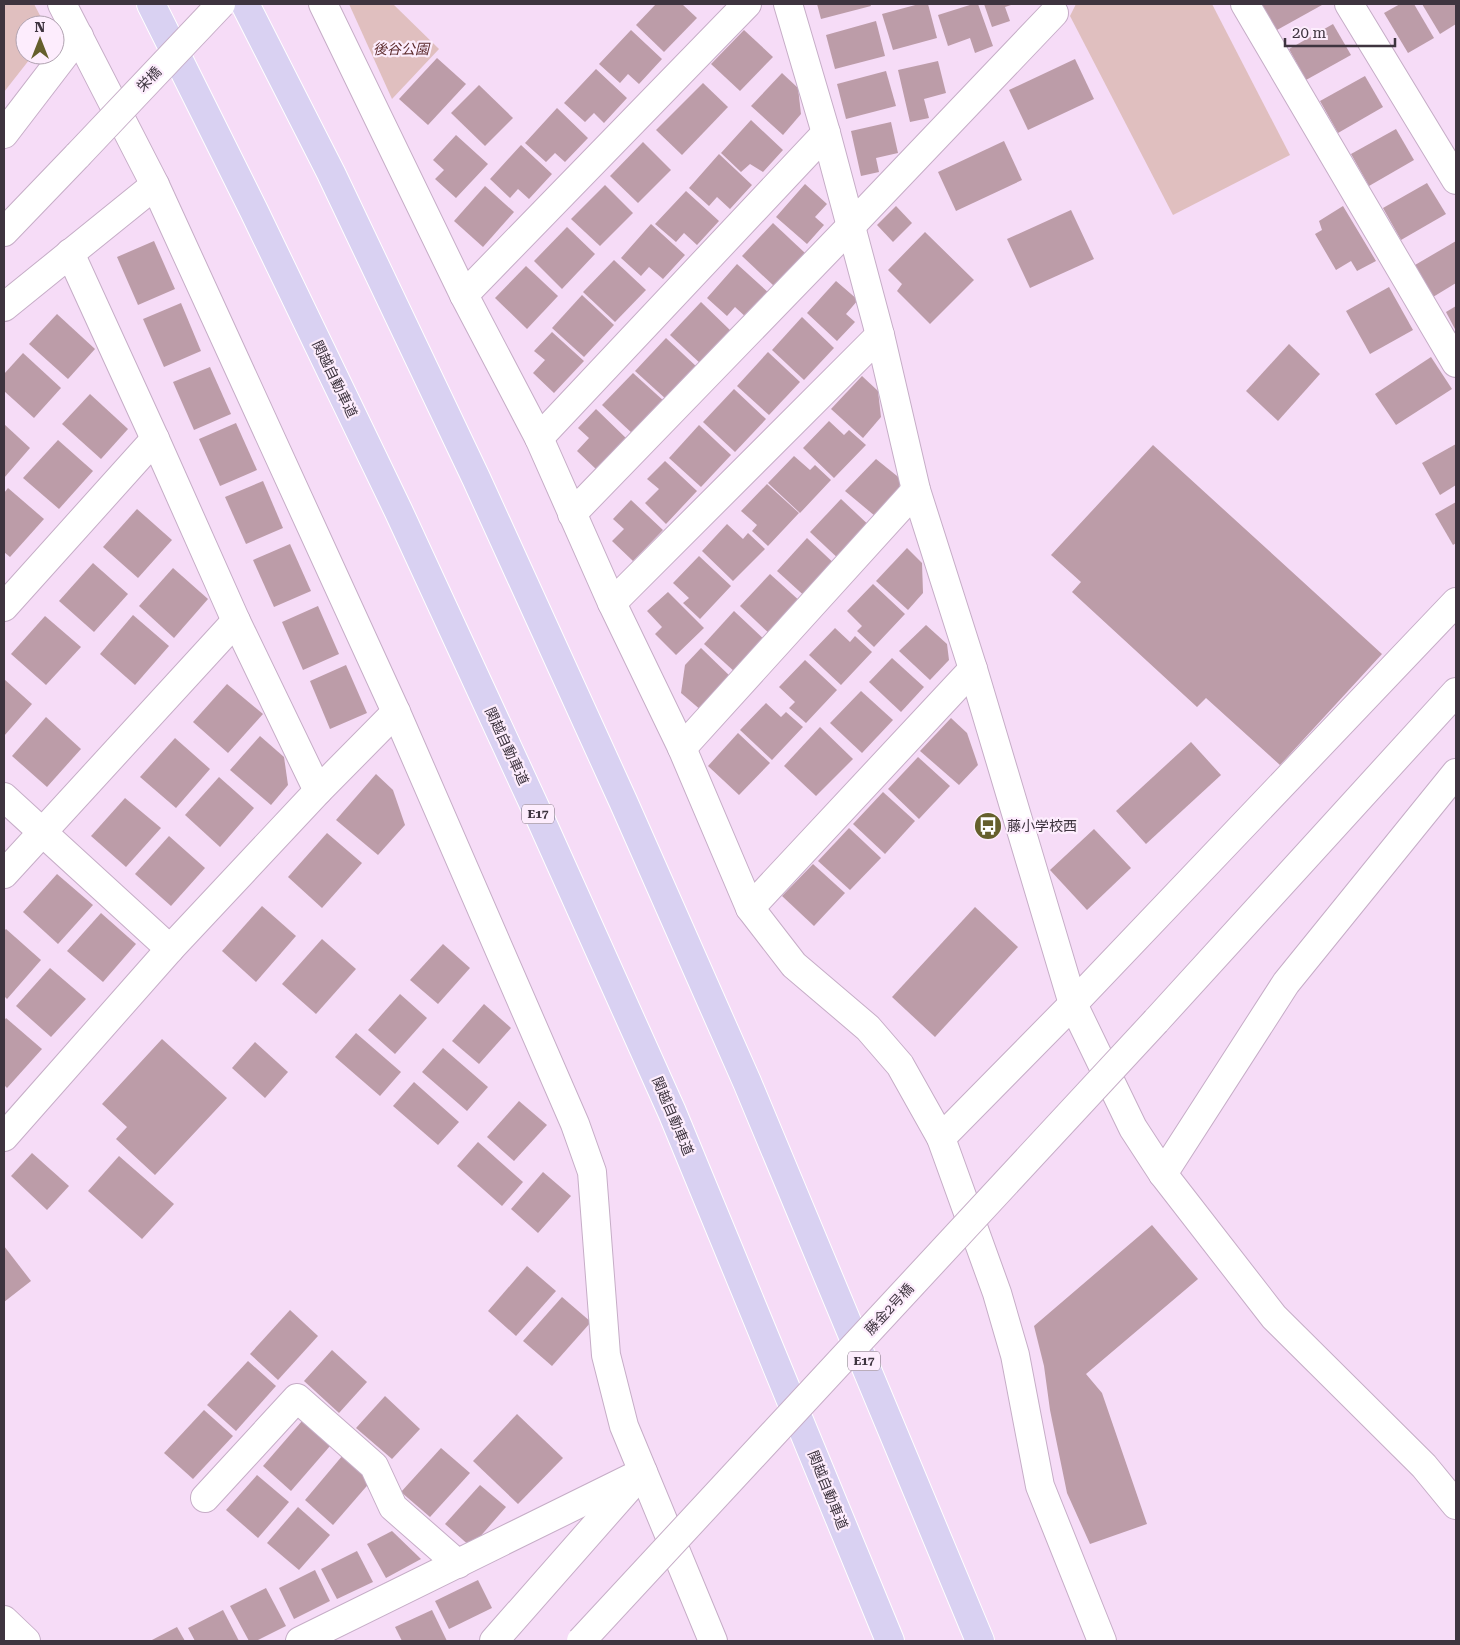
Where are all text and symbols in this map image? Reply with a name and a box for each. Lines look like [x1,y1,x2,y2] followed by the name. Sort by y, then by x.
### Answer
[15,15,65,65] north arrow
[1285,15,1395,47] scale bar
[35,19,46,35] text: N
[1292,24,1327,42] text: 20 m
[373,41,431,57] park label: 後谷公園
[134,63,164,95] street label: 栄橋
[309,338,361,420] street label: 関越自動車道
[482,705,532,787] street label: 関越自動車道
[522,804,554,824] road number: E17
[973,811,1003,841] bus stop icon: 藤小学校西
[1007,818,1077,834] place label: 藤小学校西
[649,1074,697,1158] street label: 関越自動車道
[861,1280,917,1338] street label: 藤金2号橋
[848,1352,880,1370] road number: E17
[805,1448,851,1532] street label: 関越自動車道

